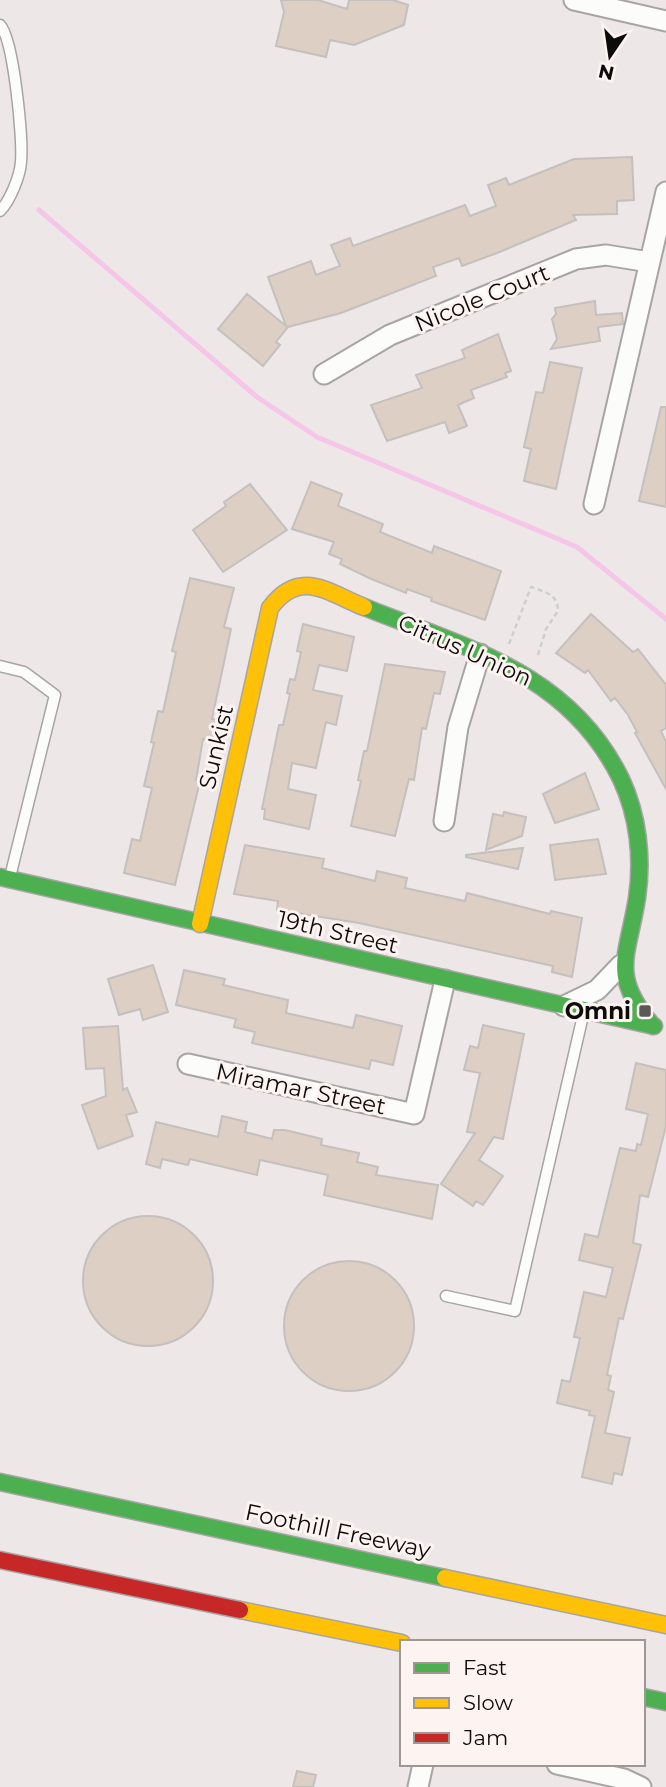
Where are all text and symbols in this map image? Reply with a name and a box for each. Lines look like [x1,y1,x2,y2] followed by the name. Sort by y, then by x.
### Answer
[575,21,645,91] north arrow
[596,59,616,85] text: N
[411,258,553,338] street label: Nicole Court
[394,608,536,692] street label: Citrus Union
[193,702,239,792] street label: Sunkist
[275,905,401,959] street label: 19th Street
[565,997,631,1025] place label: Omni
[637,1003,653,1019] marker: Omni
[214,1057,388,1121] street label: Miramar Street
[243,1498,434,1564] street label: Foothill Freeway
[400,1640,645,1766] legend
[463,1655,507,1680] text: Fast
[463,1690,513,1715] text: Slow
[462,1725,508,1750] text: Jam

